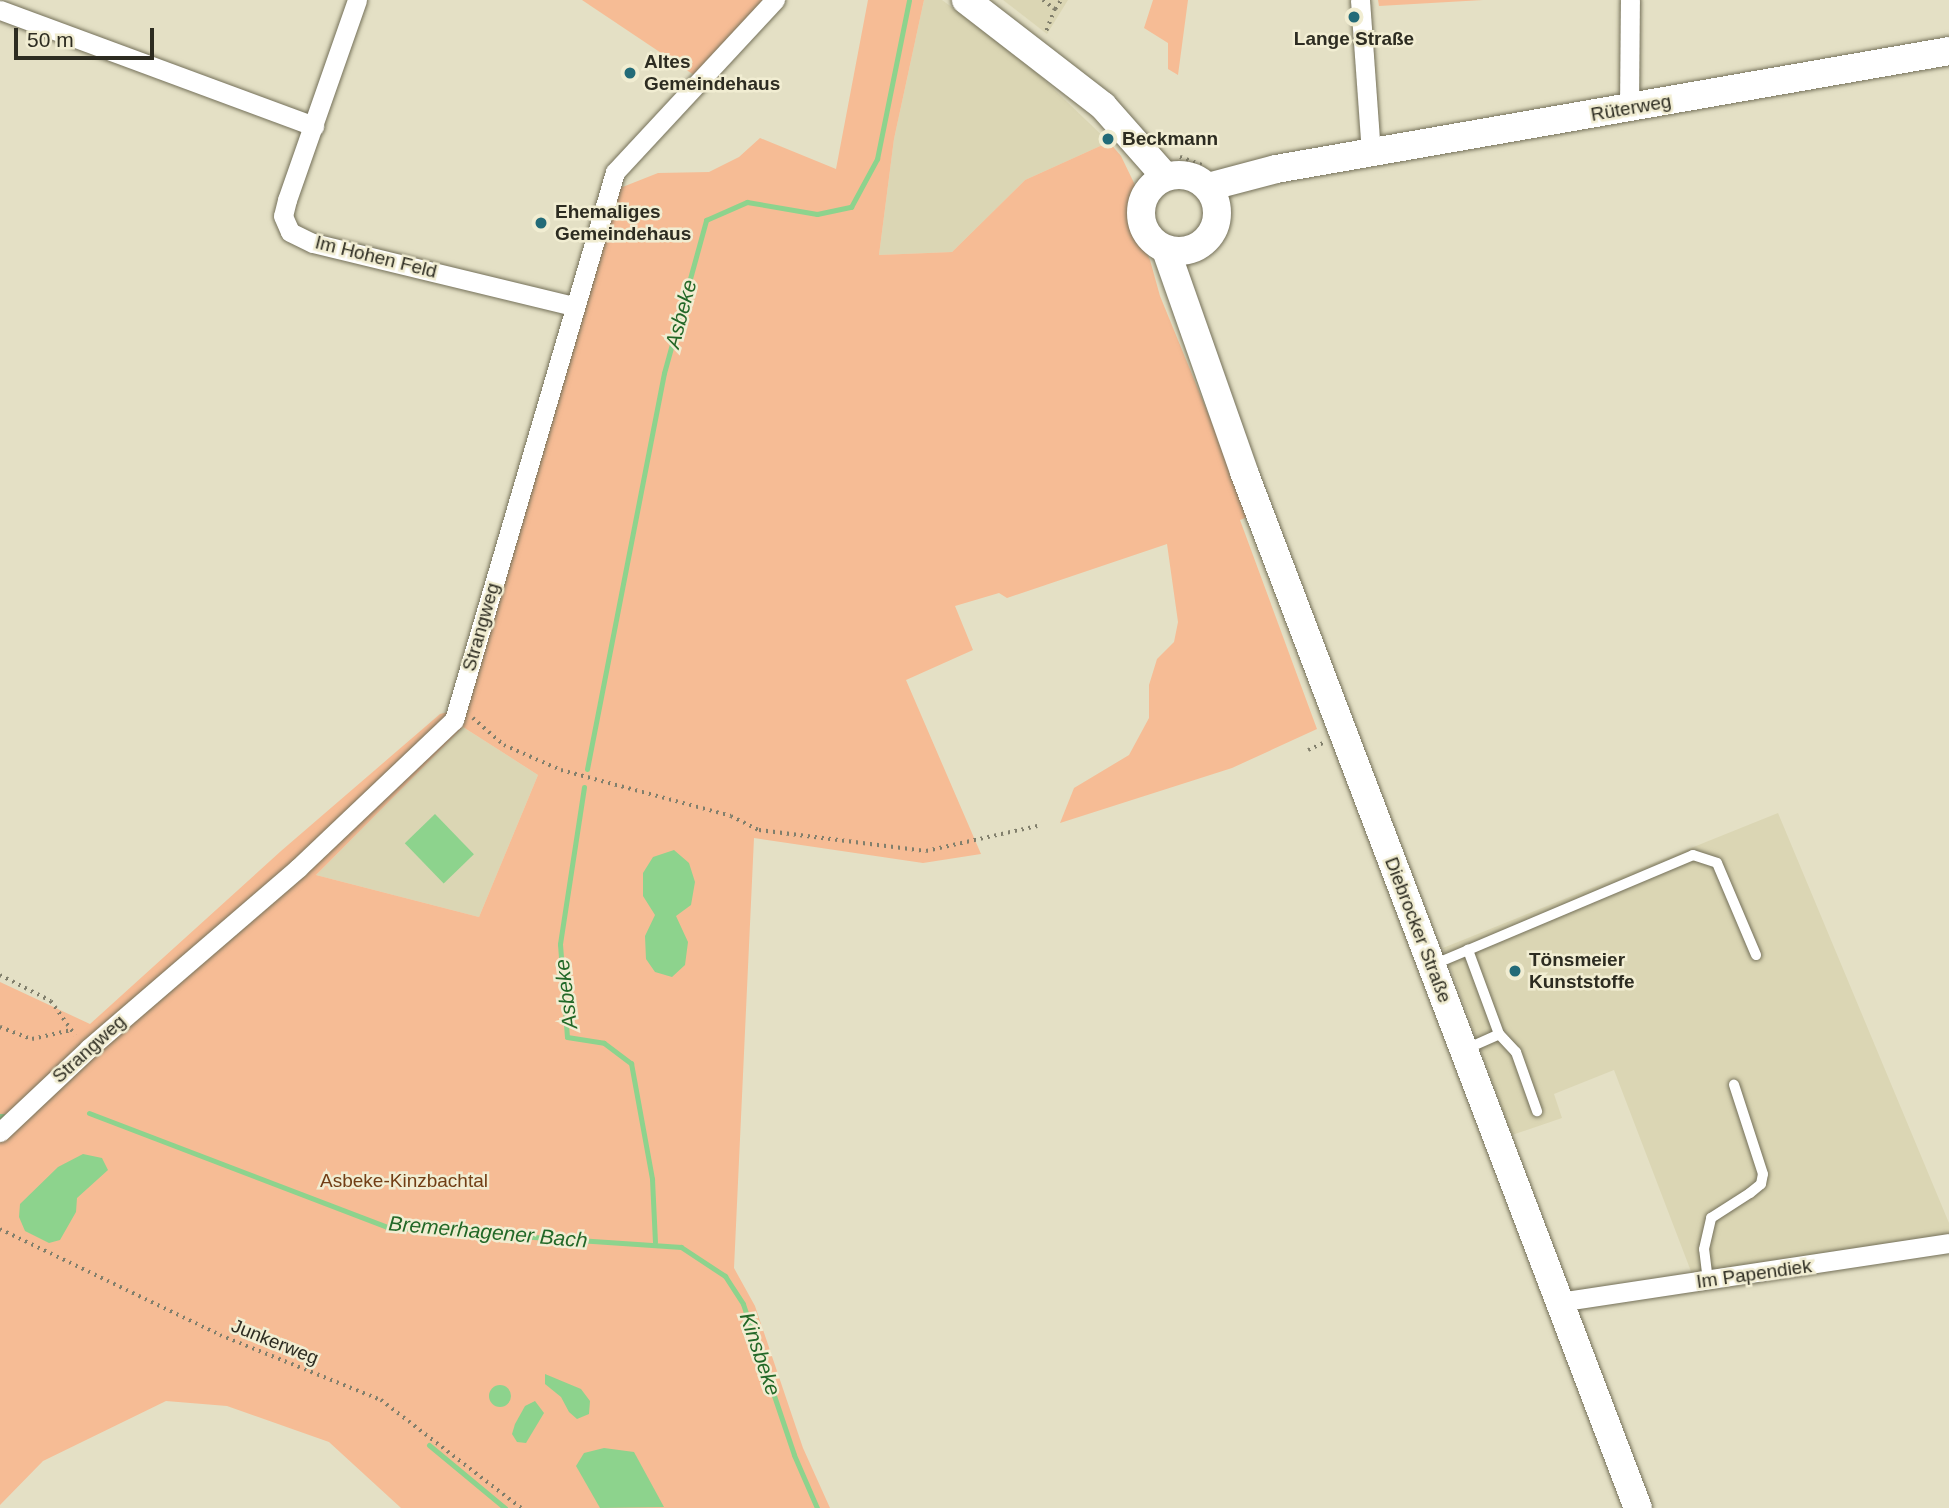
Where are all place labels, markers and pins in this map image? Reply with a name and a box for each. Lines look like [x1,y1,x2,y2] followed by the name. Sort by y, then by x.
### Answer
[1346,9,1362,25] marker: Lange Straße
[1294,28,1414,50] place label: Lange Straße
[644,51,780,95] place label: Altes Gemeindehaus
[622,65,638,81] marker: Altes Gemeindehaus
[1122,128,1218,150] place label: Beckmann
[1100,131,1116,147] marker: Beckmann
[555,201,691,245] place label: Ehemaliges Gemeindehaus
[533,215,549,231] marker: Ehemaliges Gemeindehaus
[1529,949,1635,993] place label: Tönsmeier Kunststoffe
[1507,963,1523,979] marker: Tönsmeier Kunststoffe

